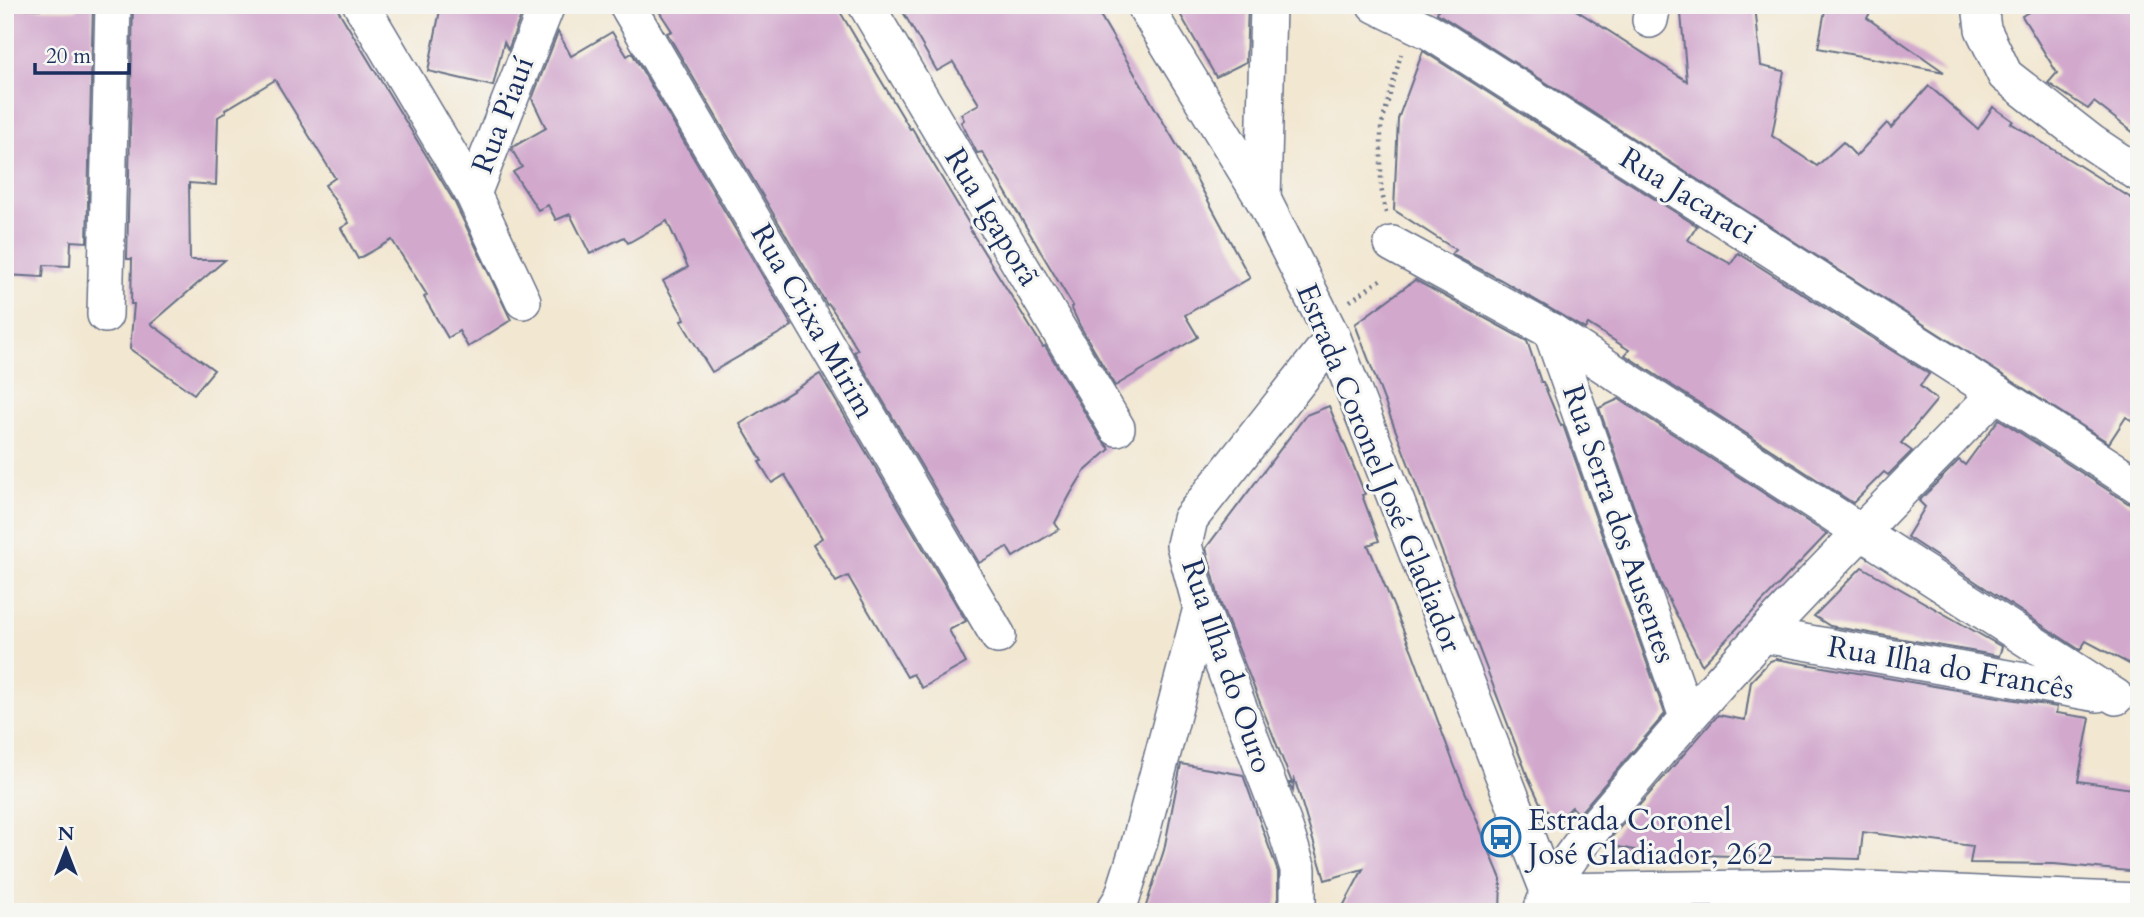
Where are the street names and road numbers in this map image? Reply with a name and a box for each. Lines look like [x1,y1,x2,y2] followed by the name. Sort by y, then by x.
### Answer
[462,51,544,179] street label: Rua Piauí
[1612,138,1764,254] street label: Rua Jacaraci
[935,140,1049,294] street label: Rua Igaporã
[741,216,886,426] street label: Rua Crixa Mirim
[1286,277,1472,659] street label: Estrada Coronel José Gladiador
[1552,379,1686,669] street label: Rua Serra dos Ausentes
[1171,554,1283,778] street label: Rua Ilha do Ouro
[1825,626,2077,710] street label: Rua Ilha do Francês

